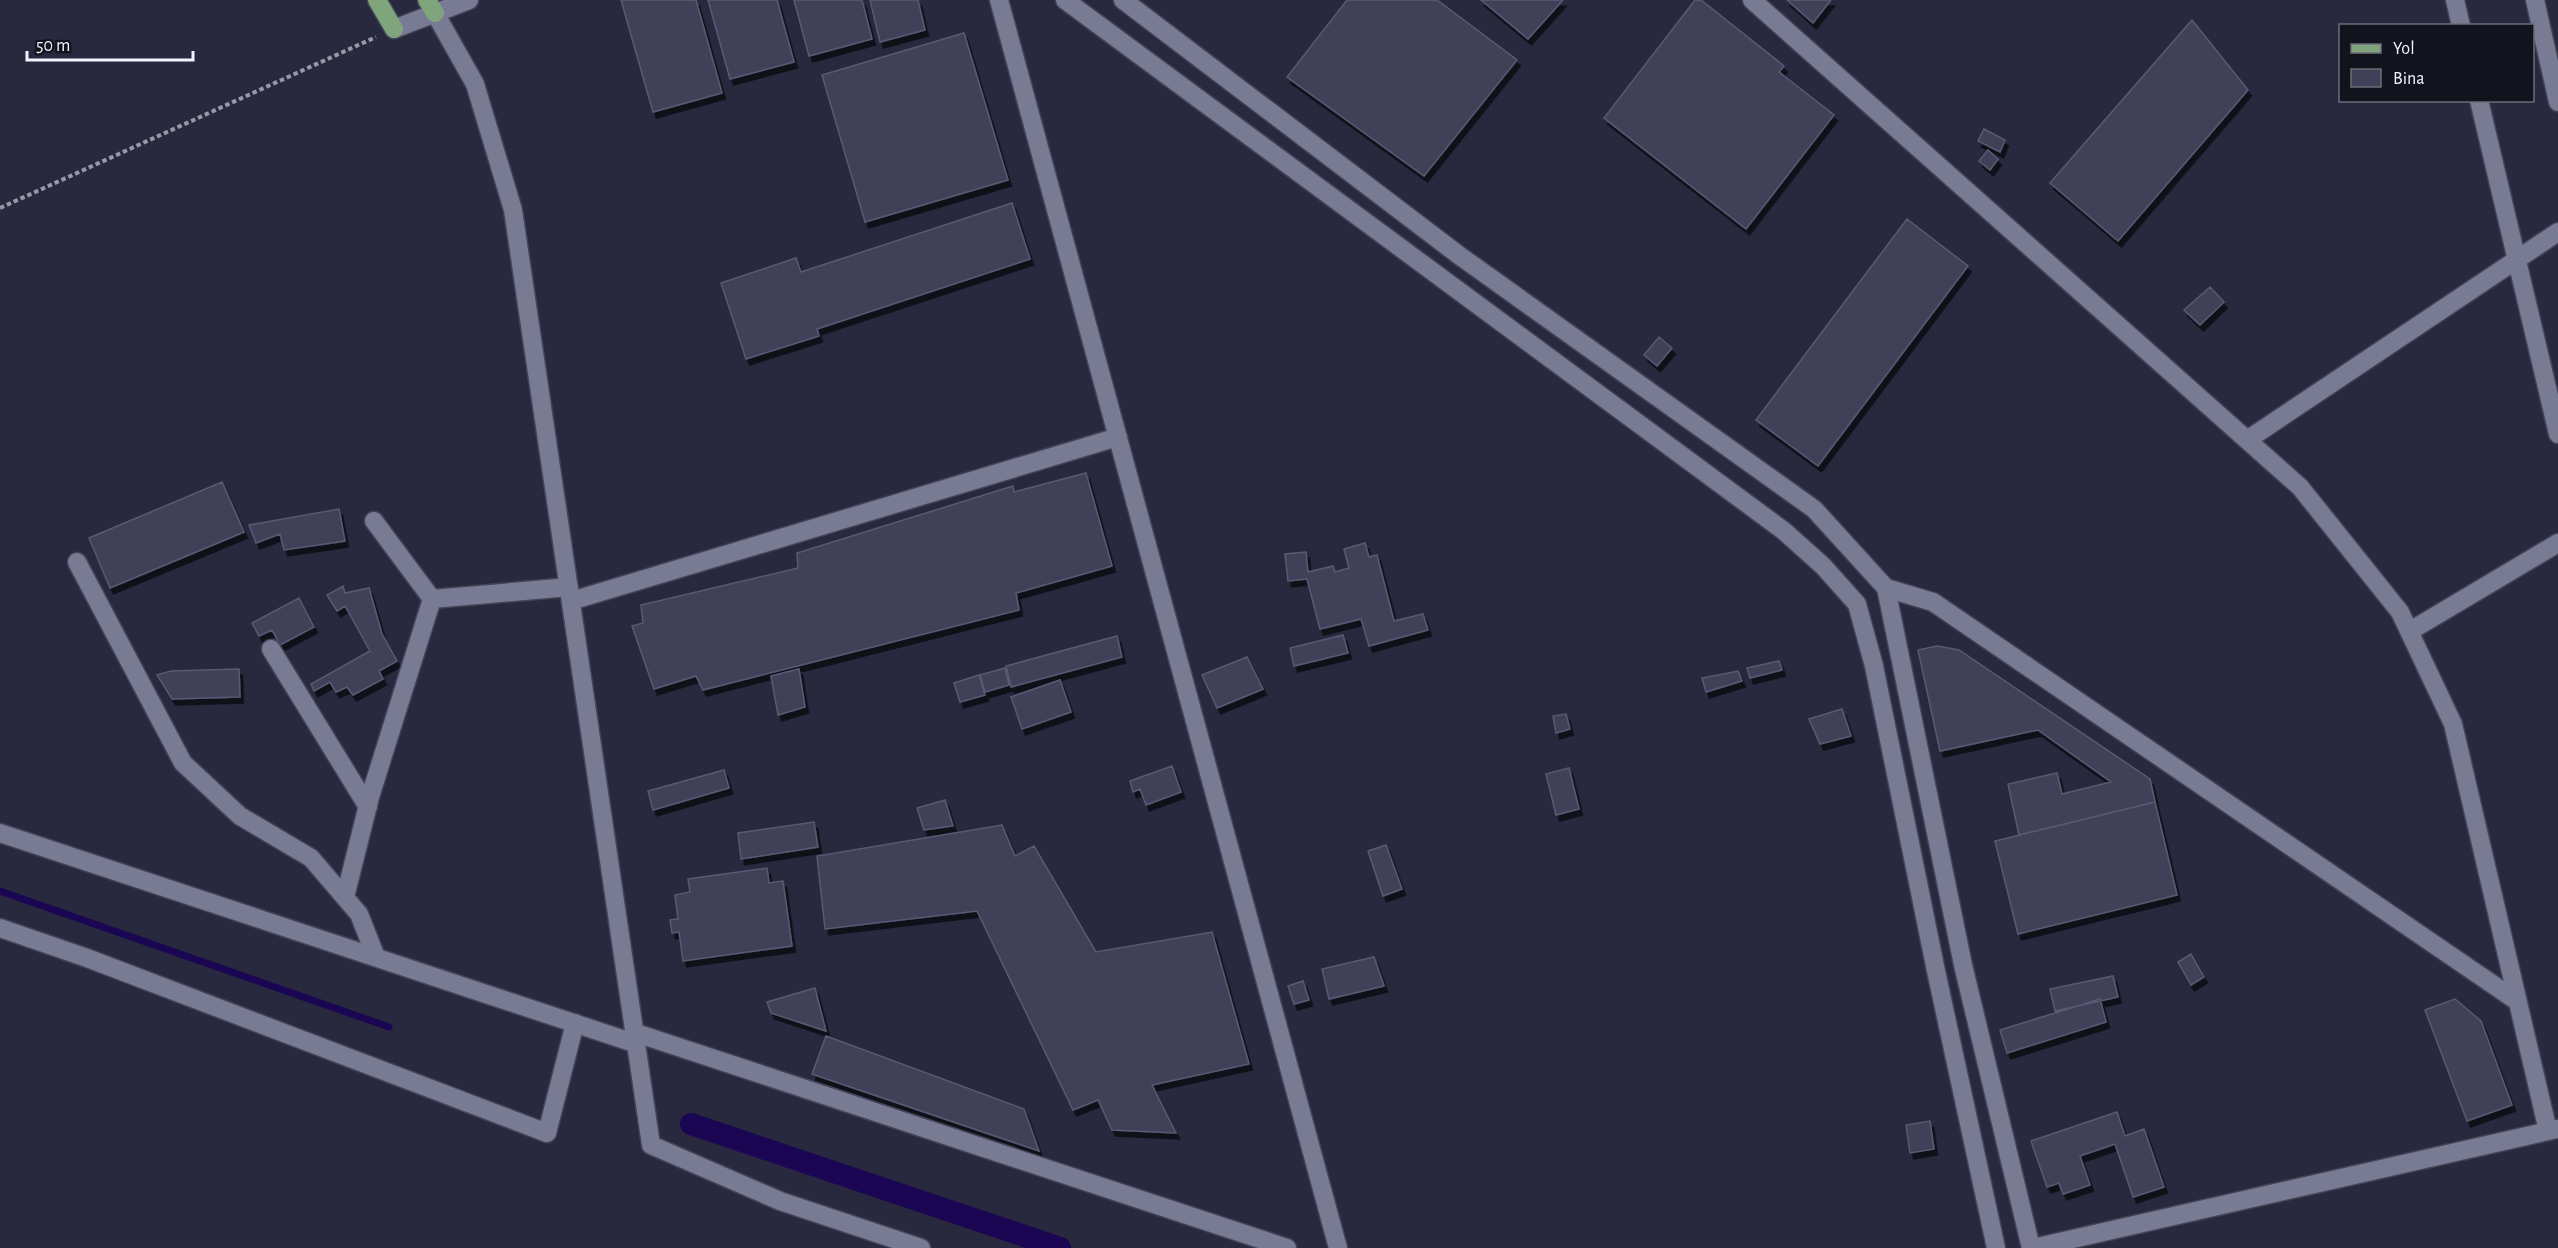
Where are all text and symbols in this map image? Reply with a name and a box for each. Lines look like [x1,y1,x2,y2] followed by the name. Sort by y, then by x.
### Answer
[27,24,194,62] scale bar
[2339,24,2534,102] legend
[36,37,70,55] text: 50 m
[2393,40,2415,58] text: Yol
[2393,70,2425,88] text: Bina

